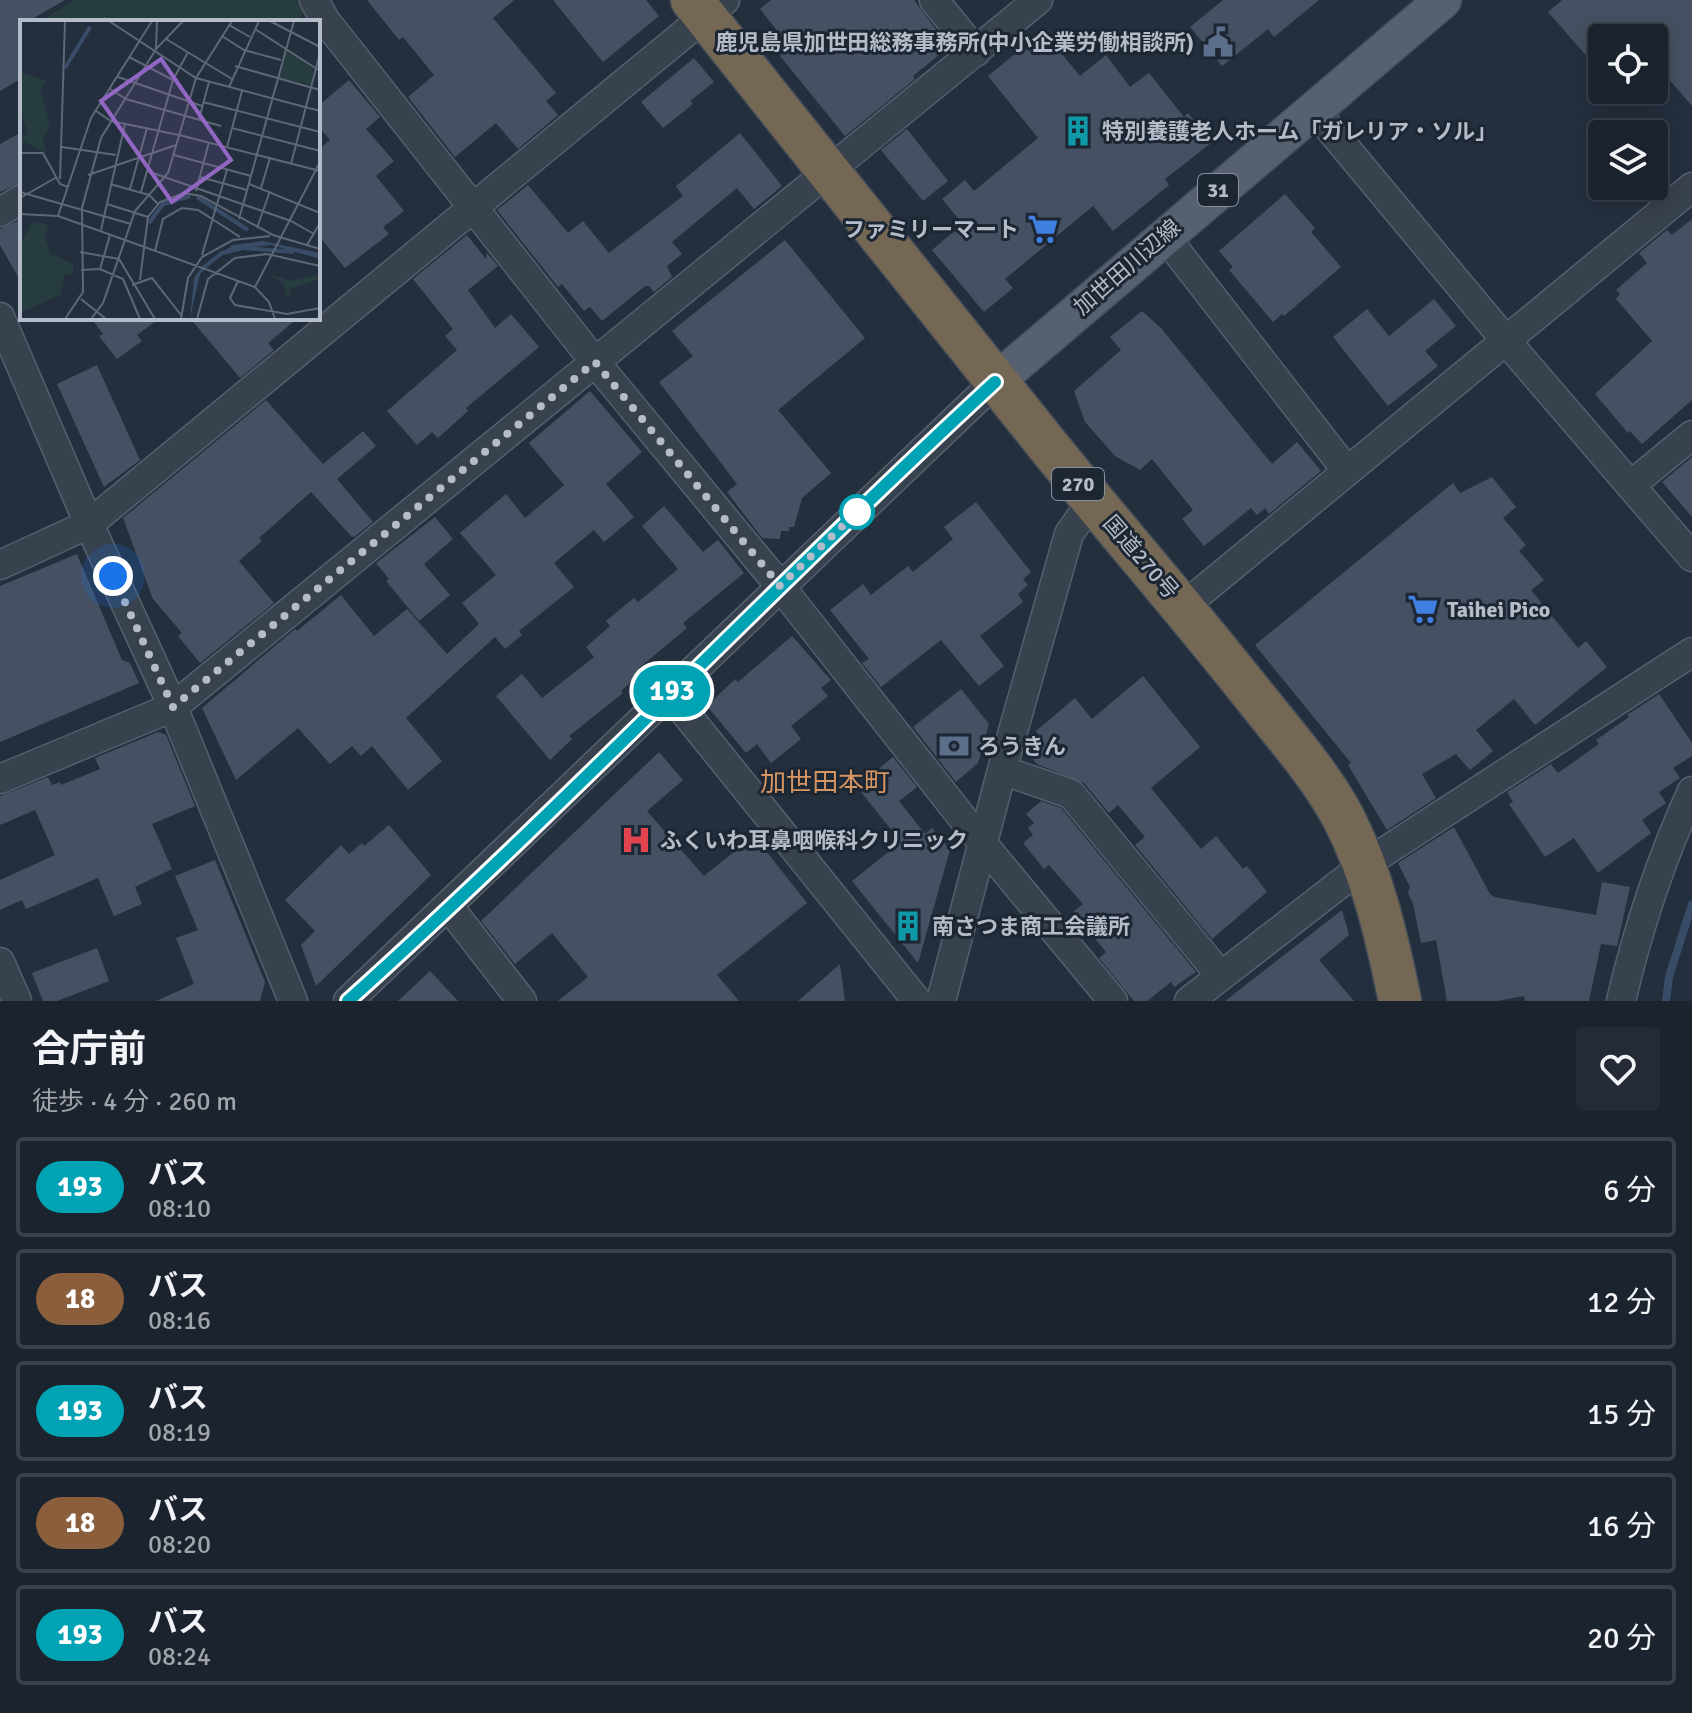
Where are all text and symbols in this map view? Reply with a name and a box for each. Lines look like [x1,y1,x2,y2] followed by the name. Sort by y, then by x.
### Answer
[20,20,320,320] inset map
[1588,24,1668,200] map controls
[1588,24,1668,104] button: locate
[1201,25,1235,59] public building icon: 鹿児島県加世田総務事務所(中小企業労働相談所)
[715,29,1194,56] place label: 鹿児島県加世田総務事務所(中小企業労働相談所)
[1061,114,1095,148] building icon: 特別養護老人ホーム「ガレリア・ソル」
[1102,118,1497,145] place label: 特別養護老人ホーム「ガレリア・ソル」
[1588,120,1668,200] button: layers
[1198,174,1238,206] road number: 31
[1026,212,1060,246] supermarket icon: ファミリーマート
[1068,214,1186,320] street label: 加世田川辺線
[843,216,1019,243] place label: ファミリーマート
[1052,468,1104,500] road number: 270
[840,495,874,529] unlabelled marker
[1097,510,1185,604] street label: 国道270号
[93,556,133,596] your location
[1406,592,1440,626] supermarket icon: Taihei Pico
[1447,596,1550,623] place label: Taihei Pico
[626,665,718,717] line badge: 193
[649,674,695,708] text: 193
[937,729,971,763] bank icon: ろうきん
[978,733,1066,760] place label: ろうきん
[760,767,890,799] district label: 加世田本町
[619,823,653,857] hospital icon: ふくいわ耳鼻咽喉科クリニック
[660,827,968,854] place label: ふくいわ耳鼻咽喉科クリニック
[891,909,925,943] building icon: 南さつま商工会議所
[932,913,1130,940] place label: 南さつま商工会議所
[32,1026,146,1073] text: 合庁前
[1576,1027,1660,1111] button: heart
[32,1086,237,1118] text: 徒歩 · 4 分 · 260 m
[148,1156,208,1193] text: バス
[57,1170,103,1204] text: 193
[1603,1172,1656,1209] text: 6 分
[148,1193,211,1225] text: 08:10
[148,1268,208,1305] text: バス
[65,1282,95,1316] text: 18
[1587,1284,1656,1321] text: 12 分
[148,1305,211,1337] text: 08:16
[148,1380,208,1417] text: バス
[57,1394,103,1428] text: 193
[1587,1396,1656,1433] text: 15 分
[148,1417,211,1449] text: 08:19
[148,1492,208,1529] text: バス
[65,1506,95,1540] text: 18
[1587,1508,1656,1545] text: 16 分
[148,1529,211,1561] text: 08:20
[148,1604,208,1641] text: バス
[57,1618,103,1652] text: 193
[1587,1620,1656,1657] text: 20 分
[148,1641,211,1673] text: 08:24

